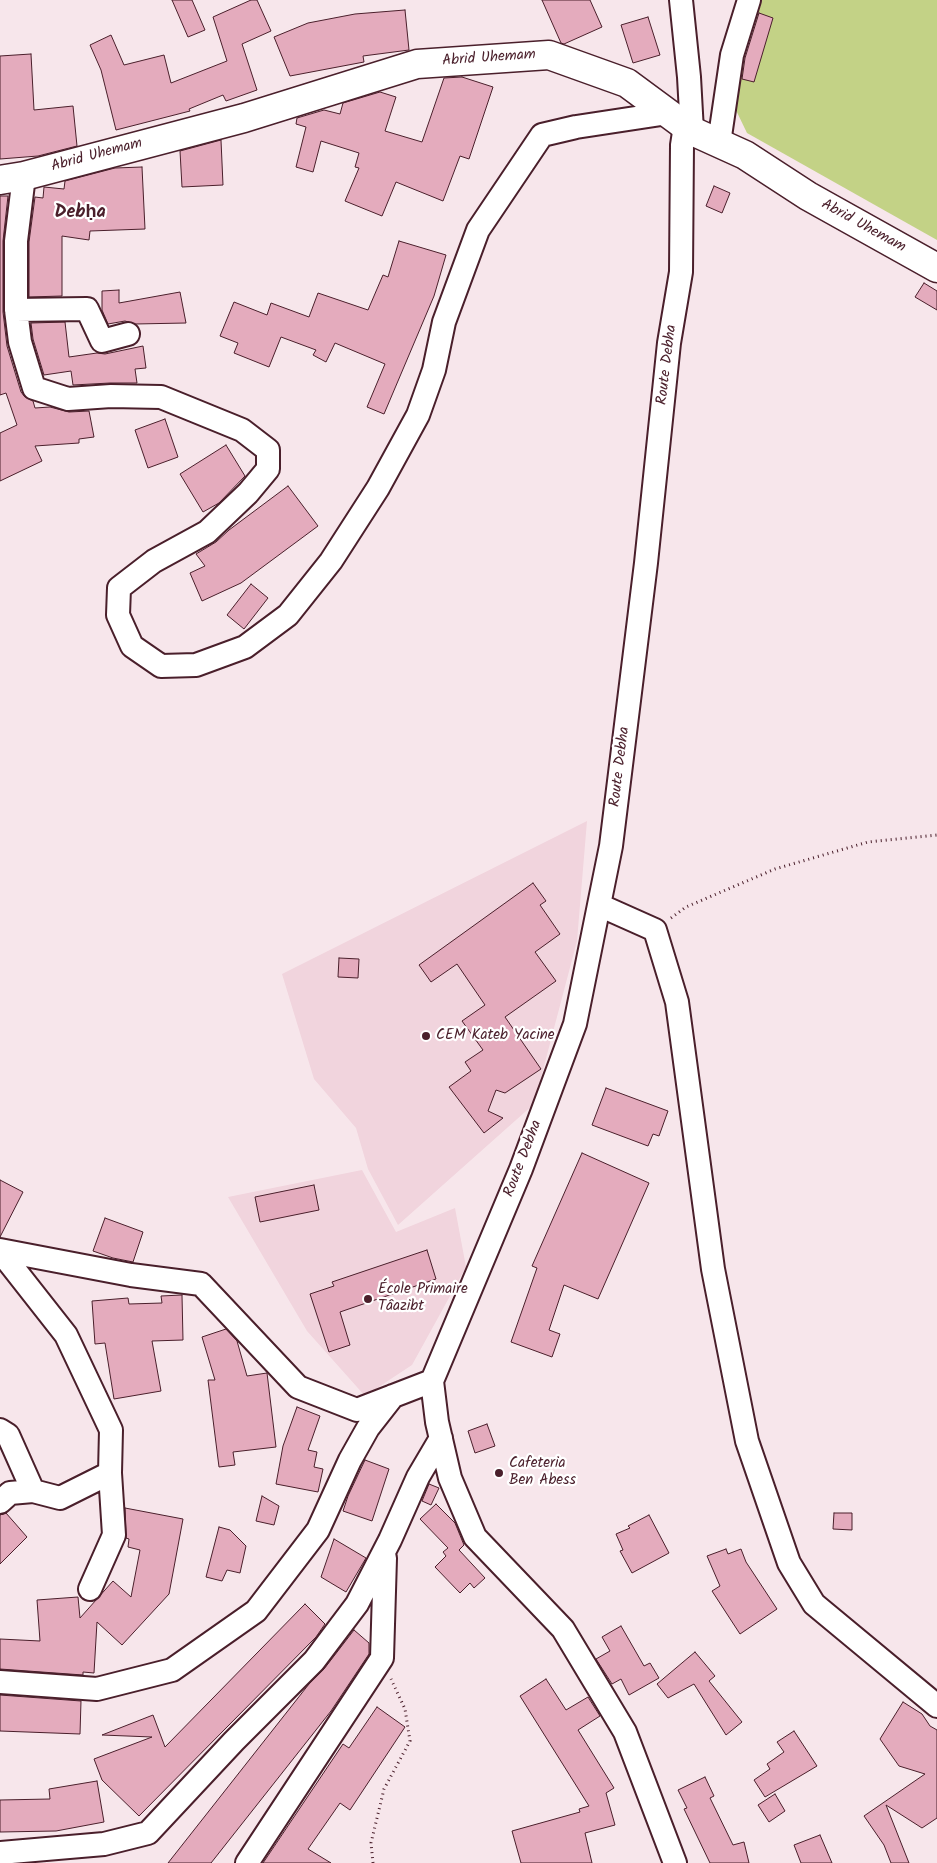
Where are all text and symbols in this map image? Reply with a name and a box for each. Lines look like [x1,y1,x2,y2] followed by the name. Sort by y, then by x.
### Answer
[442,47,536,71] street label: Abrid Uhemam
[49,135,145,177] street label: Abrid Uhemam
[818,196,908,258] street label: Abrid Uhemam
[54,203,106,225] district label: Debḥa
[654,324,682,406] street label: Route Debha
[607,726,635,808] street label: Route Debha
[436,1027,555,1045] place label: CEM Kateb Yacine
[420,1030,432,1042] marker: CEM Kateb Yacine
[501,1118,547,1200] street label: Route Debha
[378,1281,468,1316] place label: École Primaire Tâazibt
[362,1293,374,1305] marker: École Primaire Tâazibt
[509,1455,576,1490] place label: Cafeteria Ben Abess
[493,1467,505,1479] marker: Cafeteria Ben Abess

